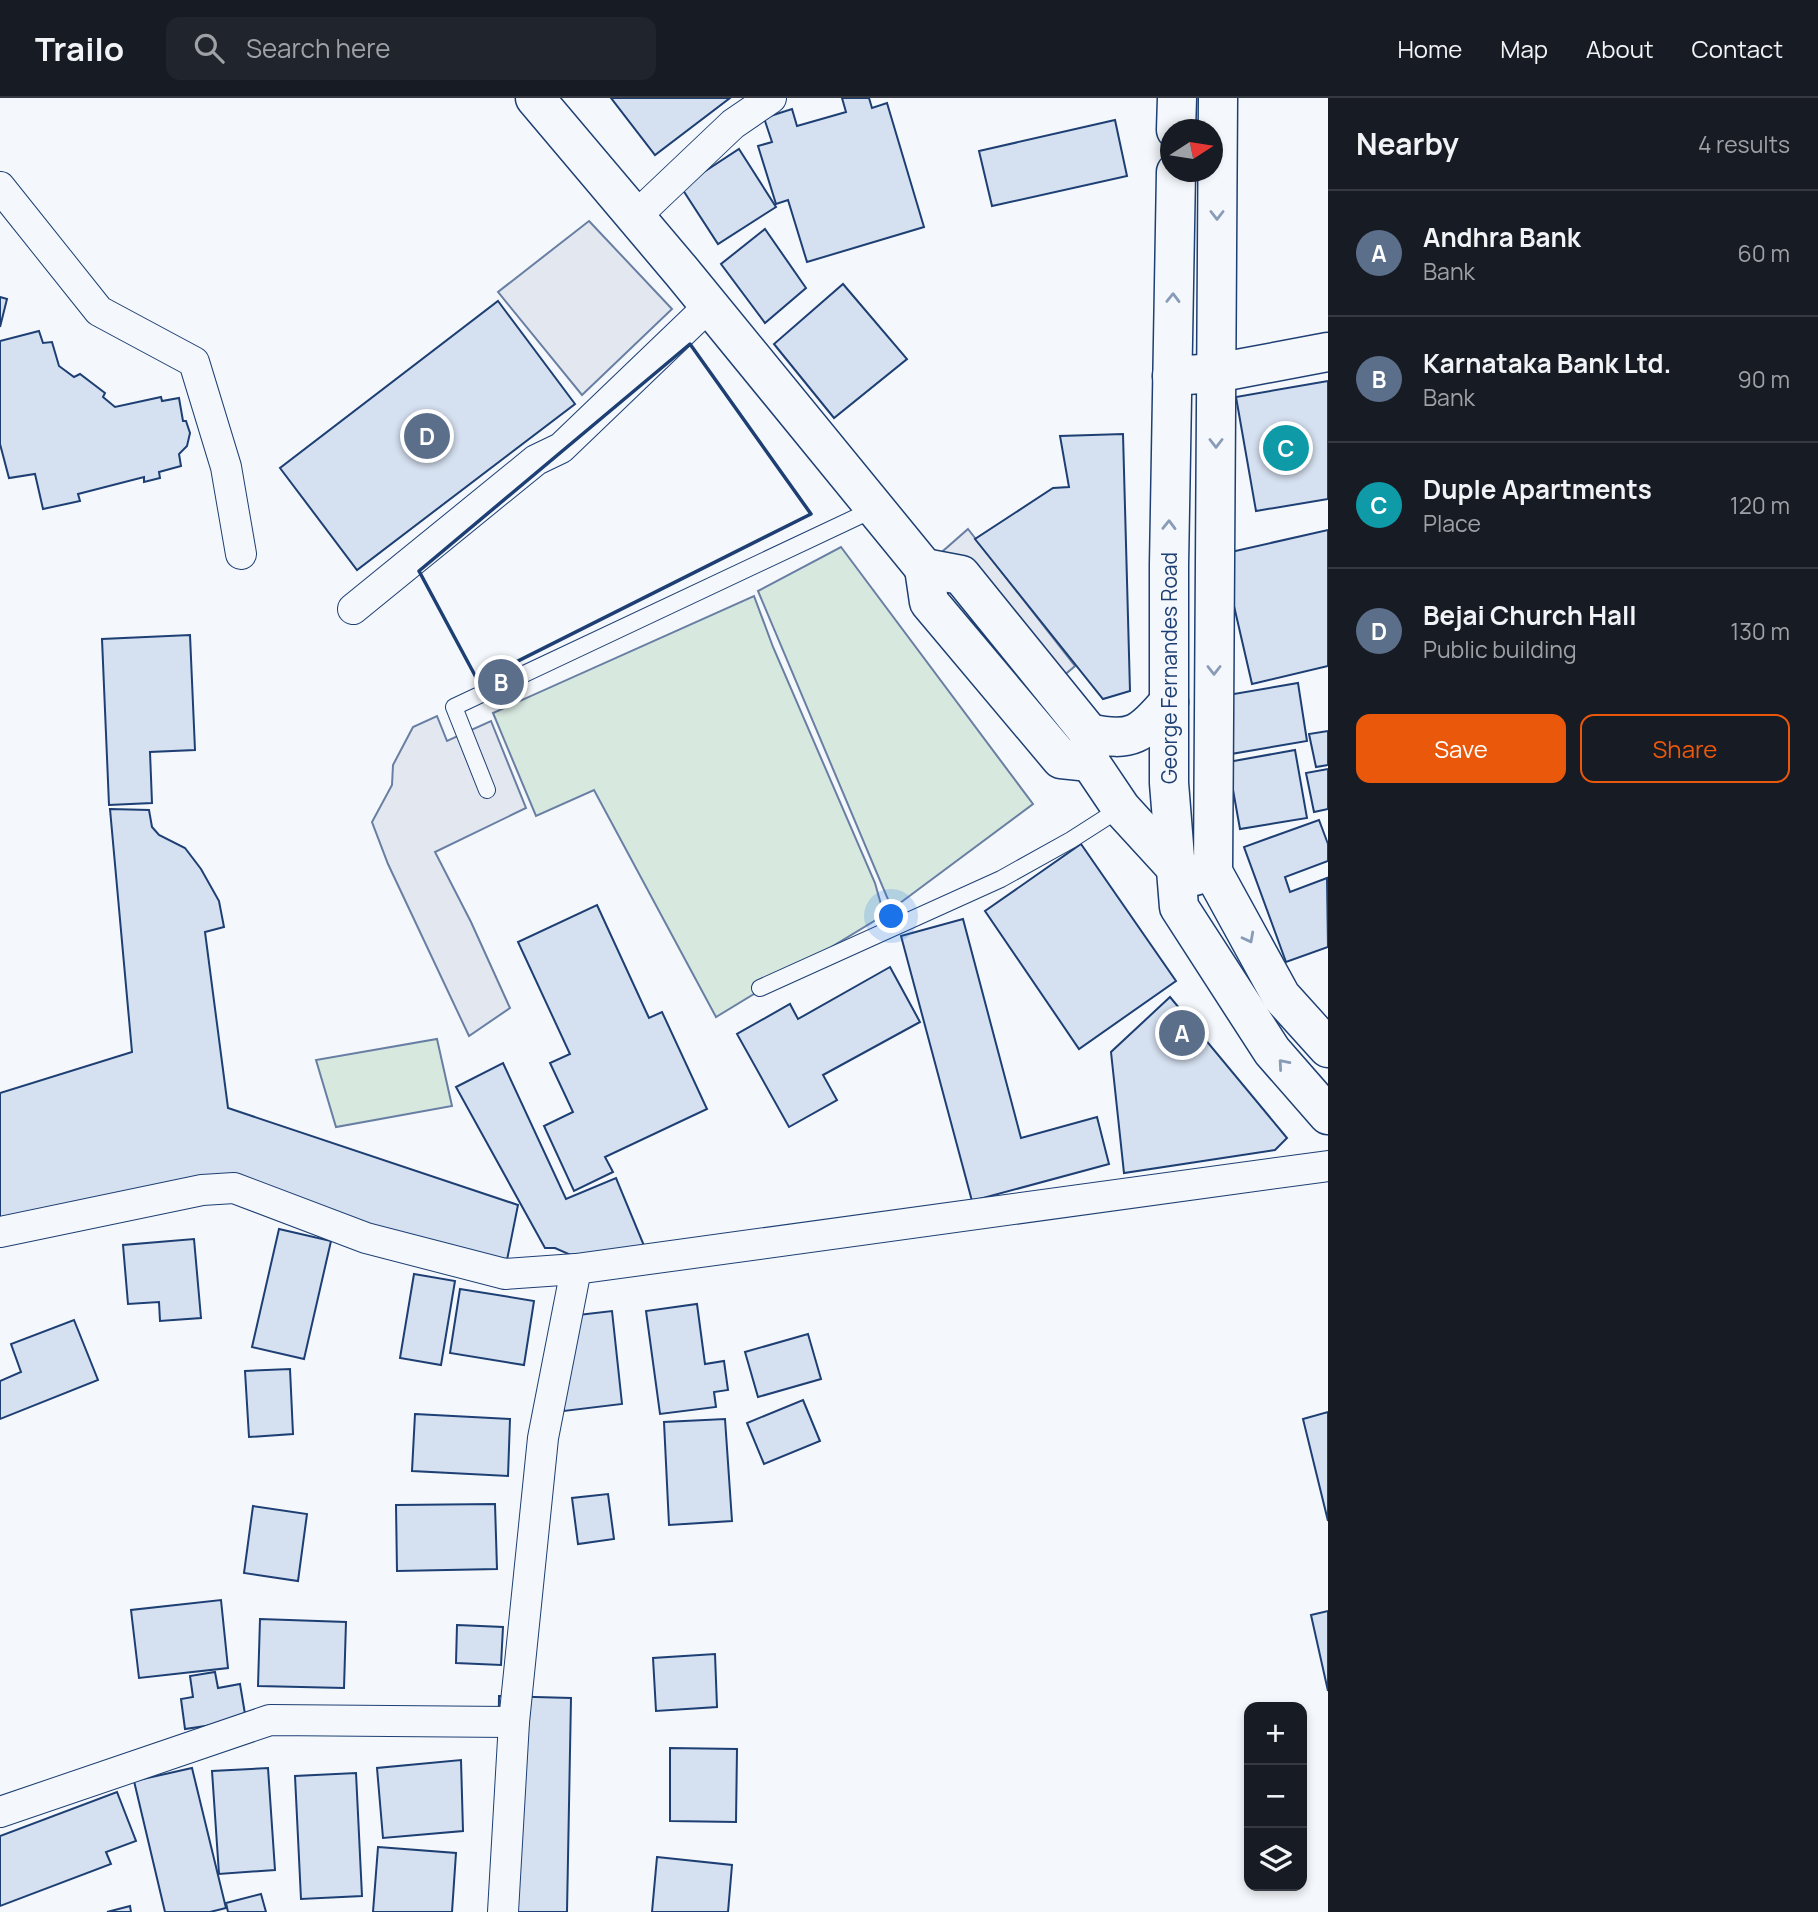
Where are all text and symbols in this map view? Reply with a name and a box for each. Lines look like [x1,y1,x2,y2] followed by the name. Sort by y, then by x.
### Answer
[166,17,656,80] search box
[35,26,124,71] text: Trailo
[190,29,228,67] icon: search
[246,30,391,66] text: Search here
[1397,32,1462,65] text: Home
[1500,32,1548,65] text: Map
[1586,32,1654,65] text: About
[1692,32,1783,65] text: Contact
[1160,119,1223,182] north arrow
[1356,123,1459,164] text: Nearby
[1698,128,1790,160] text: 4 results
[1209,210,1225,221] one-way arrow
[1423,219,1581,255] text: Andhra Bank
[1371,237,1387,269] text: A
[1738,237,1790,269] text: 60 m
[1423,255,1475,287] text: Bank
[1166,292,1181,303] one-way arrow
[1423,345,1671,381] text: Karnataka Bank Ltd.
[1372,363,1386,395] text: B
[1738,363,1790,395] text: 90 m
[1423,381,1475,413] text: Bank
[404,410,450,462] pin: D
[1263,422,1309,474] pin: C
[1208,438,1224,448] one-way arrow
[1423,471,1652,507] text: Duple Apartments
[1371,489,1388,521] text: C
[1730,489,1790,521] text: 120 m
[1423,507,1481,539] text: Place
[1162,519,1177,530] one-way arrow
[1155,552,1183,784] street label: George Fernandes Road
[1423,597,1637,633] text: Bejai Church Hall
[1371,615,1387,647] text: D
[1730,615,1790,647] text: 130 m
[1423,633,1577,665] text: Public building
[478,656,524,708] pin: B
[1206,665,1222,676] one-way arrow
[1356,714,1566,783] button: Save
[1580,714,1790,783] button: Share
[874,899,908,933] your location
[1241,930,1254,943] one-way arrow
[1159,1007,1205,1059] pin: A
[1279,1059,1291,1072] one-way arrow
[1244,1702,1307,1891] map controls
[1244,1702,1307,1765] button: +
[1244,1765,1307,1828] button: −
[1244,1828,1307,1891] button: layers

